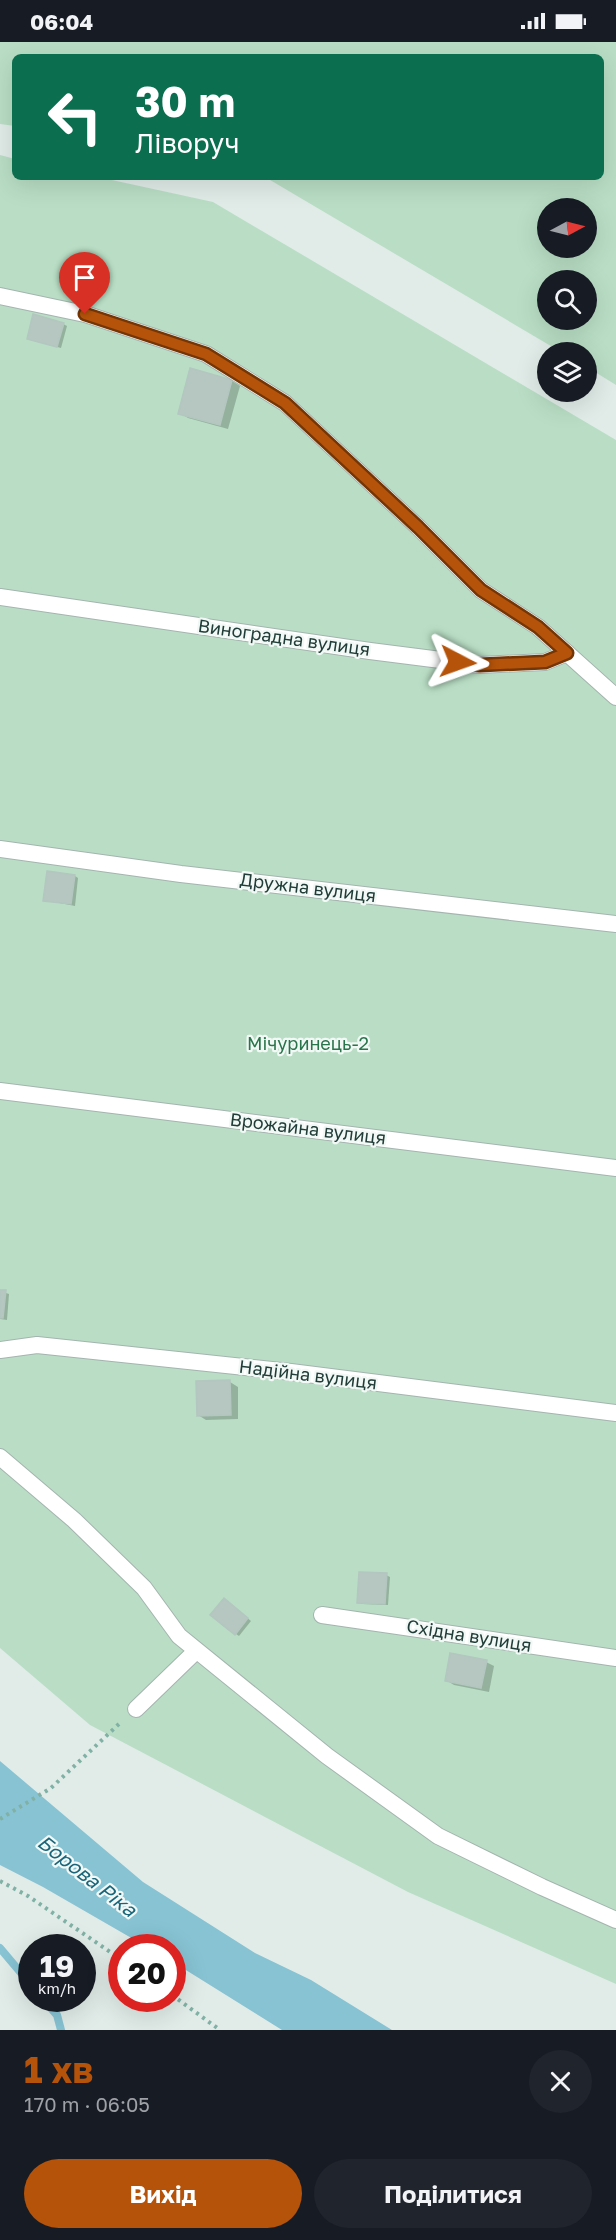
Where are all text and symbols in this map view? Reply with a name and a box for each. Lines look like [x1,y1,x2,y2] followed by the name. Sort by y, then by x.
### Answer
[30,8,93,35] text: 06:04
[135,76,235,126] text: 30 m
[36,78,114,156] icon: left
[135,127,239,159] text: Ліворуч
[537,198,597,258] north arrow
[537,198,597,402] map controls
[59,252,110,314] pin
[68,261,101,294] icon: arrive
[537,270,597,330] button: search
[537,342,597,402] button: layers
[197,614,372,660] street label: Виноградна вулиця
[426,630,490,694] position arrow
[239,868,377,906] street label: Дружна вулиця
[247,1032,369,1054] park label: Мічуринець-2
[229,1108,387,1149] street label: Врожайна вулиця
[238,1355,378,1393] street label: Надійна вулиця
[405,1614,533,1656] street label: Східна вулиця
[34,1829,142,1922] water label: Борова Ріка
[108,1934,186,2012] speed limit sign: 20
[40,1948,74,1984] text: 19
[38,1979,76,1997] text: km/h
[24,2048,93,2091] text: 1 хв
[529,2050,592,2113] button: close
[24,2092,150,2116] text: 170 m · 06:05
[24,2159,302,2228] button: Вихід
[314,2159,592,2228] button: Поділитися

